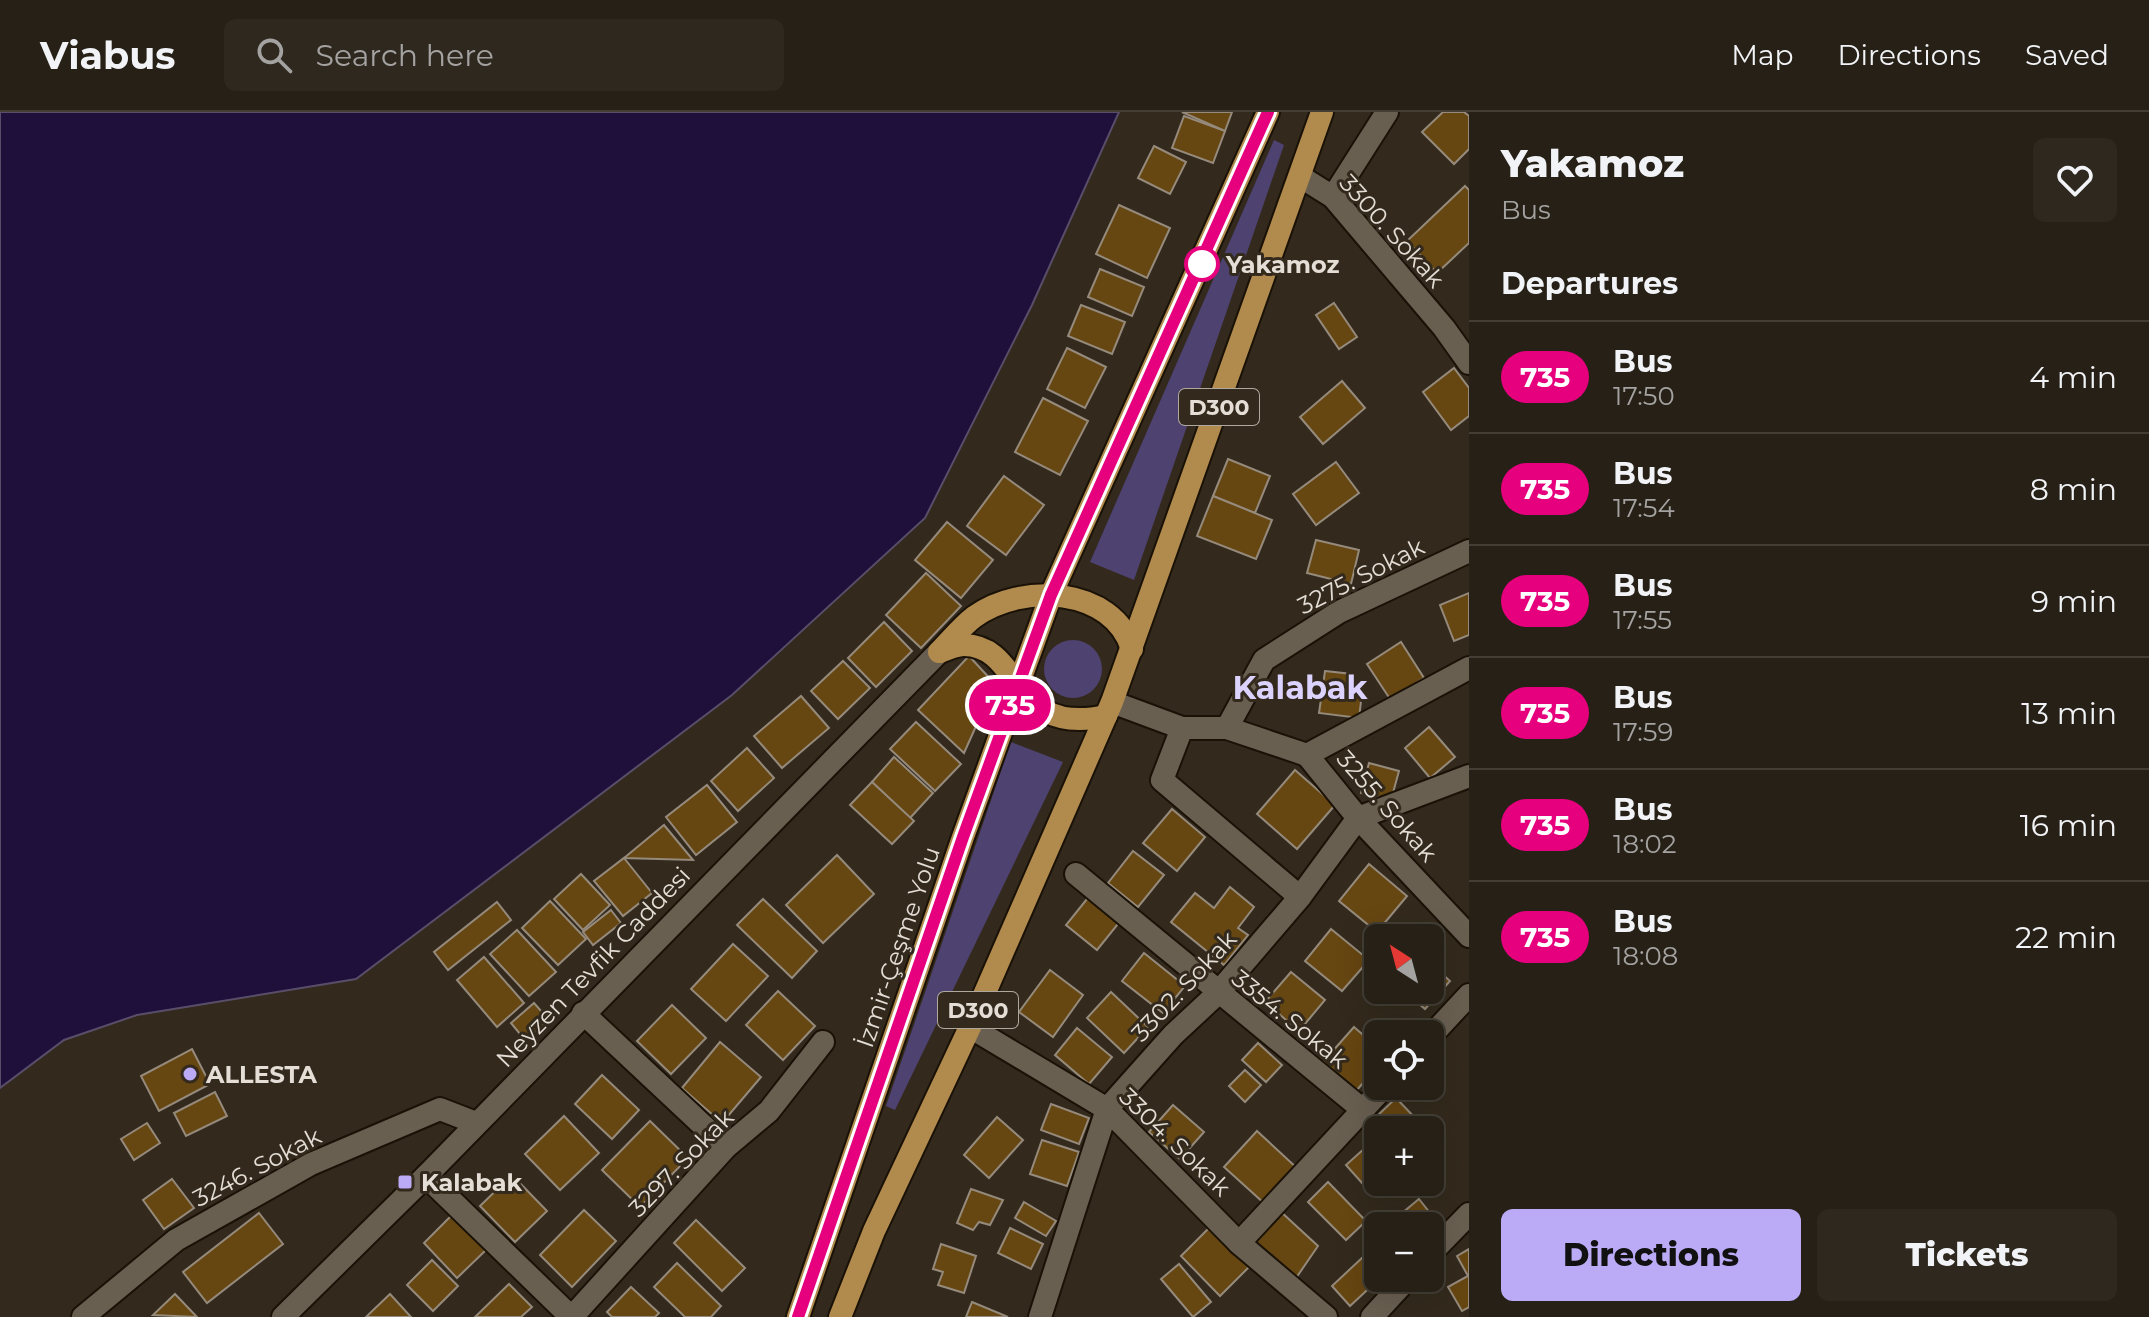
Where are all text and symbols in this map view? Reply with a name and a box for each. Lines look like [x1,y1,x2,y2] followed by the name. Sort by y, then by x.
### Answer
[224,19,784,91] search box
[40,32,176,79] text: Viabus
[252,33,296,77] icon: search
[316,37,494,74] text: Search here
[1731,38,1793,72] text: Map
[1837,38,1981,72] text: Directions
[2025,38,2109,72] text: Saved
[2033,138,2117,222] button: heart
[1501,140,1684,187] text: Yakamoz
[1334,168,1451,294] street label: 3300. Sokak
[1501,194,1551,226] text: Bus
[1185,247,1219,281] marker: Yakamoz
[1225,250,1340,279] place label: Yakamoz
[1501,265,1678,302] text: Departures
[1613,343,1673,380] text: Bus
[2029,359,2117,396] text: 4 min
[1520,360,1570,394] text: 735
[1613,380,1675,412] text: 17:50
[1179,389,1259,425] road number: D300
[1613,455,1673,492] text: Bus
[2030,471,2117,508] text: 8 min
[1520,472,1570,506] text: 735
[1613,492,1675,524] text: 17:54
[1293,531,1430,620] street label: 3275. Sokak
[1613,567,1673,604] text: Bus
[2031,583,2117,620] text: 9 min
[1520,584,1570,618] text: 735
[1613,604,1672,636] text: 17:55
[1233,668,1368,707] district label: Kalabak
[964,679,1056,731] line badge: 735
[1613,679,1673,716] text: Bus
[985,688,1035,722] text: 735
[2021,695,2117,732] text: 13 min
[1520,696,1570,730] text: 735
[1613,716,1673,748] text: 17:59
[1331,744,1444,868] street label: 3255. Sokak
[1613,791,1673,828] text: Bus
[2020,807,2117,844] text: 16 min
[1520,808,1570,842] text: 735
[1613,828,1676,860] text: 18:02
[850,843,946,1051] street label: İzmir-Çeşme Yolu
[490,861,696,1073] street label: Neyzen Tevfik Caddesi
[1613,903,1673,940] text: Bus
[2015,919,2117,956] text: 22 min
[1520,920,1570,954] text: 735
[1125,924,1243,1047] street label: 3302. Sokak
[1364,924,1444,1004] north arrow
[1364,924,1444,1292] map controls
[1613,940,1678,972] text: 18:08
[1226,964,1354,1075] street label: 3354. Sokak
[938,992,1018,1028] road number: D300
[1364,1020,1444,1100] button: locate
[205,1060,318,1089] place label: ALLESTA
[181,1065,199,1083] marker: ALLESTA
[1113,1082,1237,1203] street label: 3304. Sokak
[623,1103,740,1223] street label: 3297. Sokak
[1364,1116,1444,1196] button: +
[188,1121,327,1213] street label: 3246. Sokak
[421,1168,522,1197] place label: Kalabak
[396,1173,414,1191] marker: Kalabak
[1501,1209,1801,1301] button: Directions
[1817,1209,2117,1301] button: Tickets
[1364,1212,1444,1292] button: −

